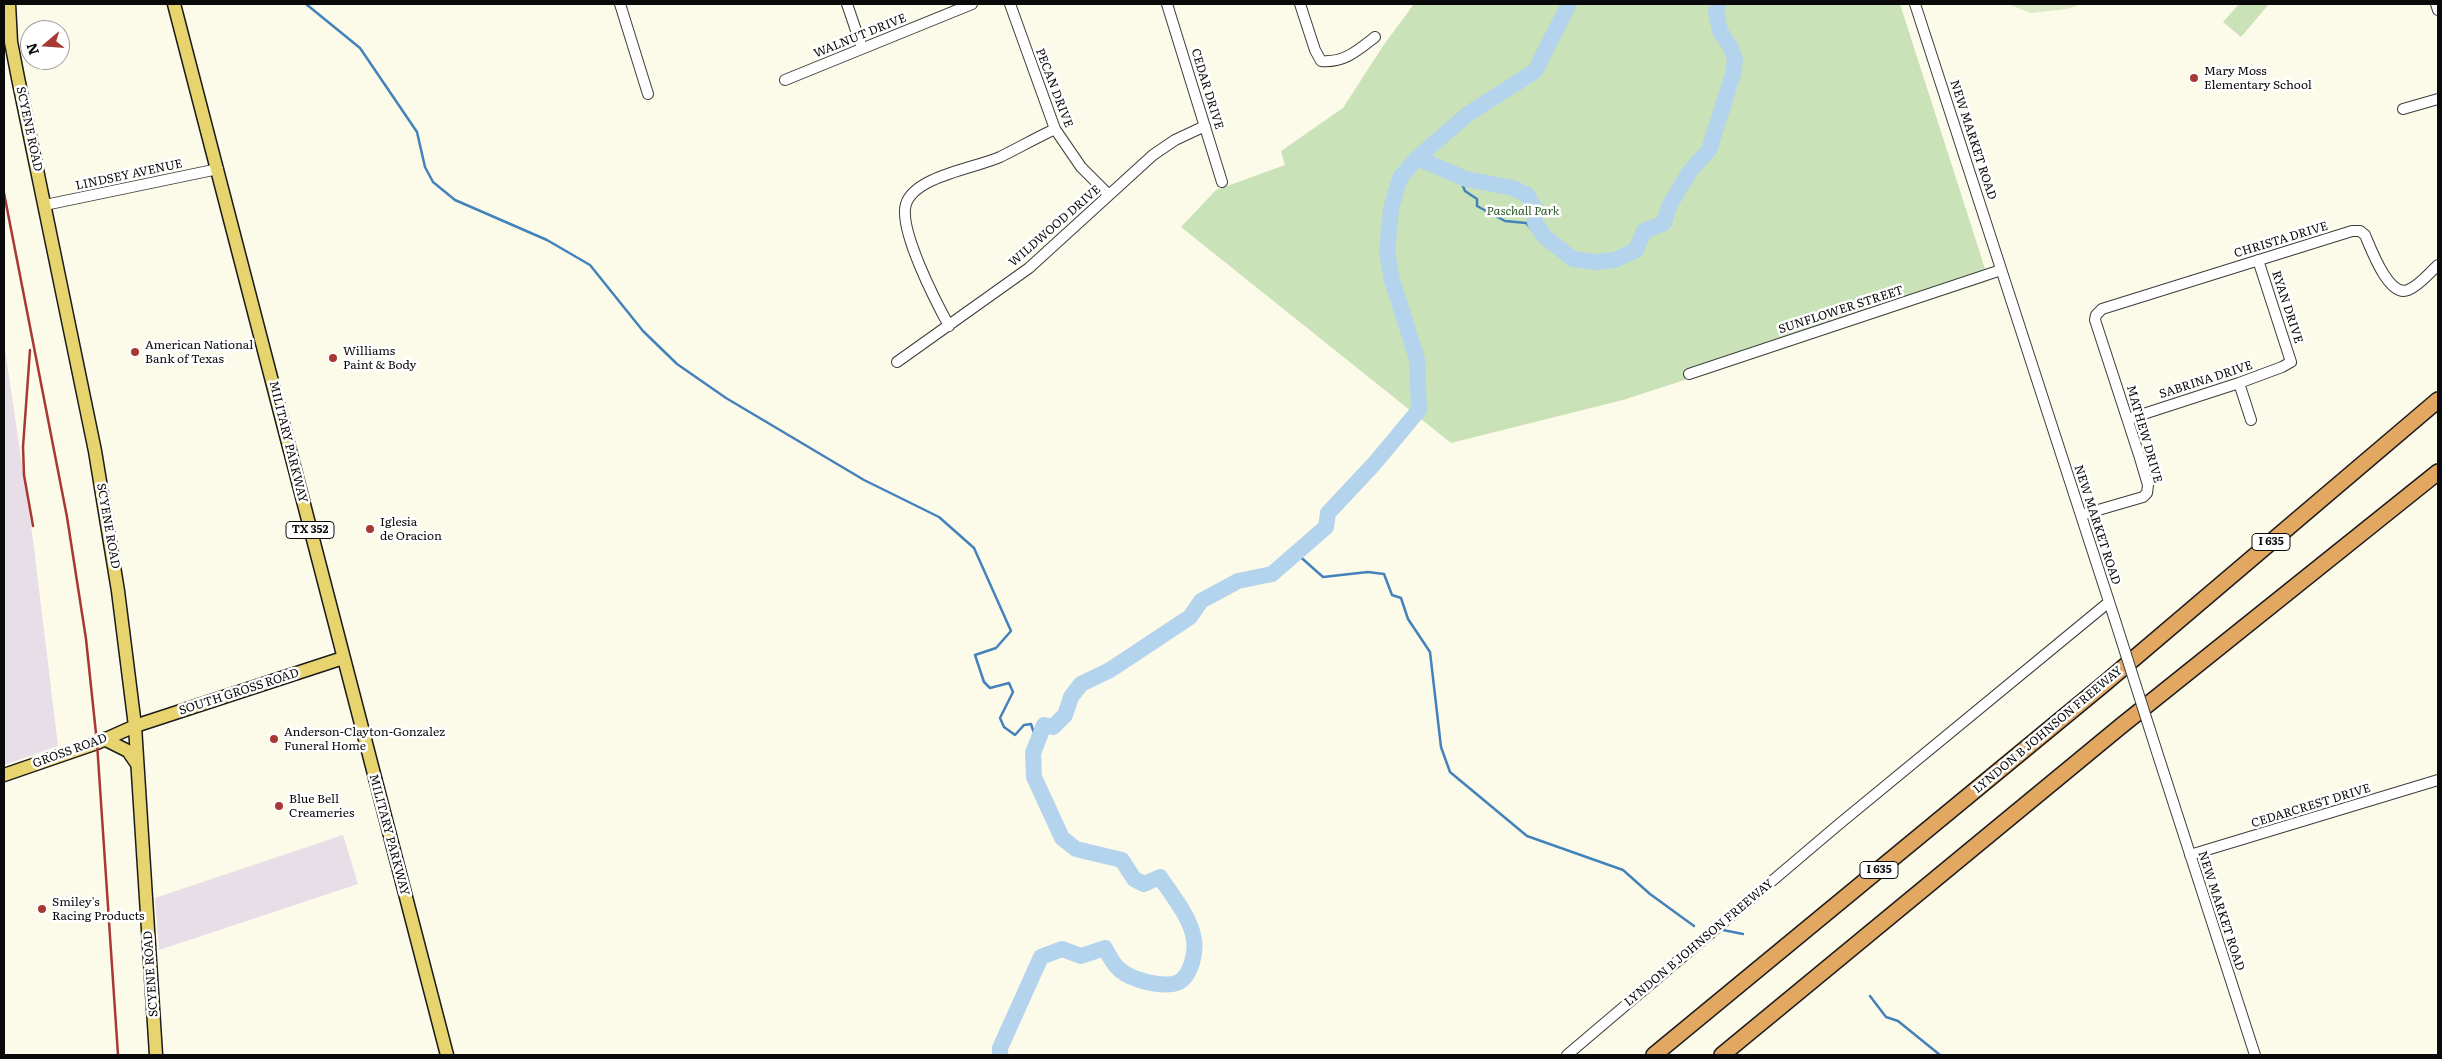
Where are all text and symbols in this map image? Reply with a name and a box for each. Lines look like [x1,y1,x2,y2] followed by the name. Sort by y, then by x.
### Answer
[812,11,908,61] street label: WALNUT DRIVE
[20,20,70,70] north arrow
[20,41,43,58] text: N
[1032,46,1076,130] street label: PECAN DRIVE
[1188,47,1226,131] street label: CEDAR DRIVE
[2204,64,2312,92] place label: Mary Moss Elementary School
[2188,72,2200,84] marker: Mary Moss Elementary School
[1947,78,1999,202] street label: NEW MARKET ROAD
[13,85,45,173] street label: SCYENE ROAD
[74,157,184,193] street label: LINDSEY AVENUE
[1006,182,1104,270] street label: WILDWOOD DRIVE
[1487,204,1559,218] park label: Paschall Park
[2232,219,2330,261] street label: CHRISTA DRIVE
[2269,269,2305,345] street label: RYAN DRIVE
[1777,283,1905,337] street label: SUNFLOWER STREET
[145,338,253,366] place label: American National Bank of Texas
[343,344,416,372] place label: Williams Paint & Body
[129,346,141,358] marker: American National Bank of Texas
[327,352,339,364] marker: Williams Paint & Body
[2158,358,2254,402] street label: SABRINA DRIVE
[266,379,310,505] street label: MILITARY PARKWAY
[2123,383,2165,485] street label: MATHEW DRIVE
[2071,463,2123,587] street label: NEW MARKET ROAD
[93,482,123,570] street label: SCYENE ROAD
[380,515,442,543] place label: Iglesia de Oracion
[286,522,334,538] road number: TX 352
[364,523,376,535] marker: Iglesia de Oracion
[2252,534,2290,550] road number: I 635
[1971,663,2125,797] street label: LYNDON B JOHNSON FREEWAY
[177,666,301,718] street label: SOUTH GROSS ROAD
[284,725,445,753] place label: Anderson-Clayton-Gonzalez Funeral Home
[31,731,109,771] street label: GROSS ROAD
[268,733,280,745] marker: Anderson-Clayton-Gonzalez Funeral Home
[366,773,412,897] street label: MILITARY PARKWAY
[2250,781,2372,831] street label: CEDARCREST DRIVE
[289,792,354,820] place label: Blue Bell Creameries
[273,800,285,812] marker: Blue Bell Creameries
[2195,849,2247,973] street label: NEW MARKET ROAD
[1860,862,1898,878] road number: I 635
[1622,876,1776,1010] street label: LYNDON B JOHNSON FREEWAY
[52,895,145,923] place label: Smiley's Racing Products
[36,903,48,915] marker: Smiley's Racing Products
[141,930,161,1018] street label: SCYENE ROAD

